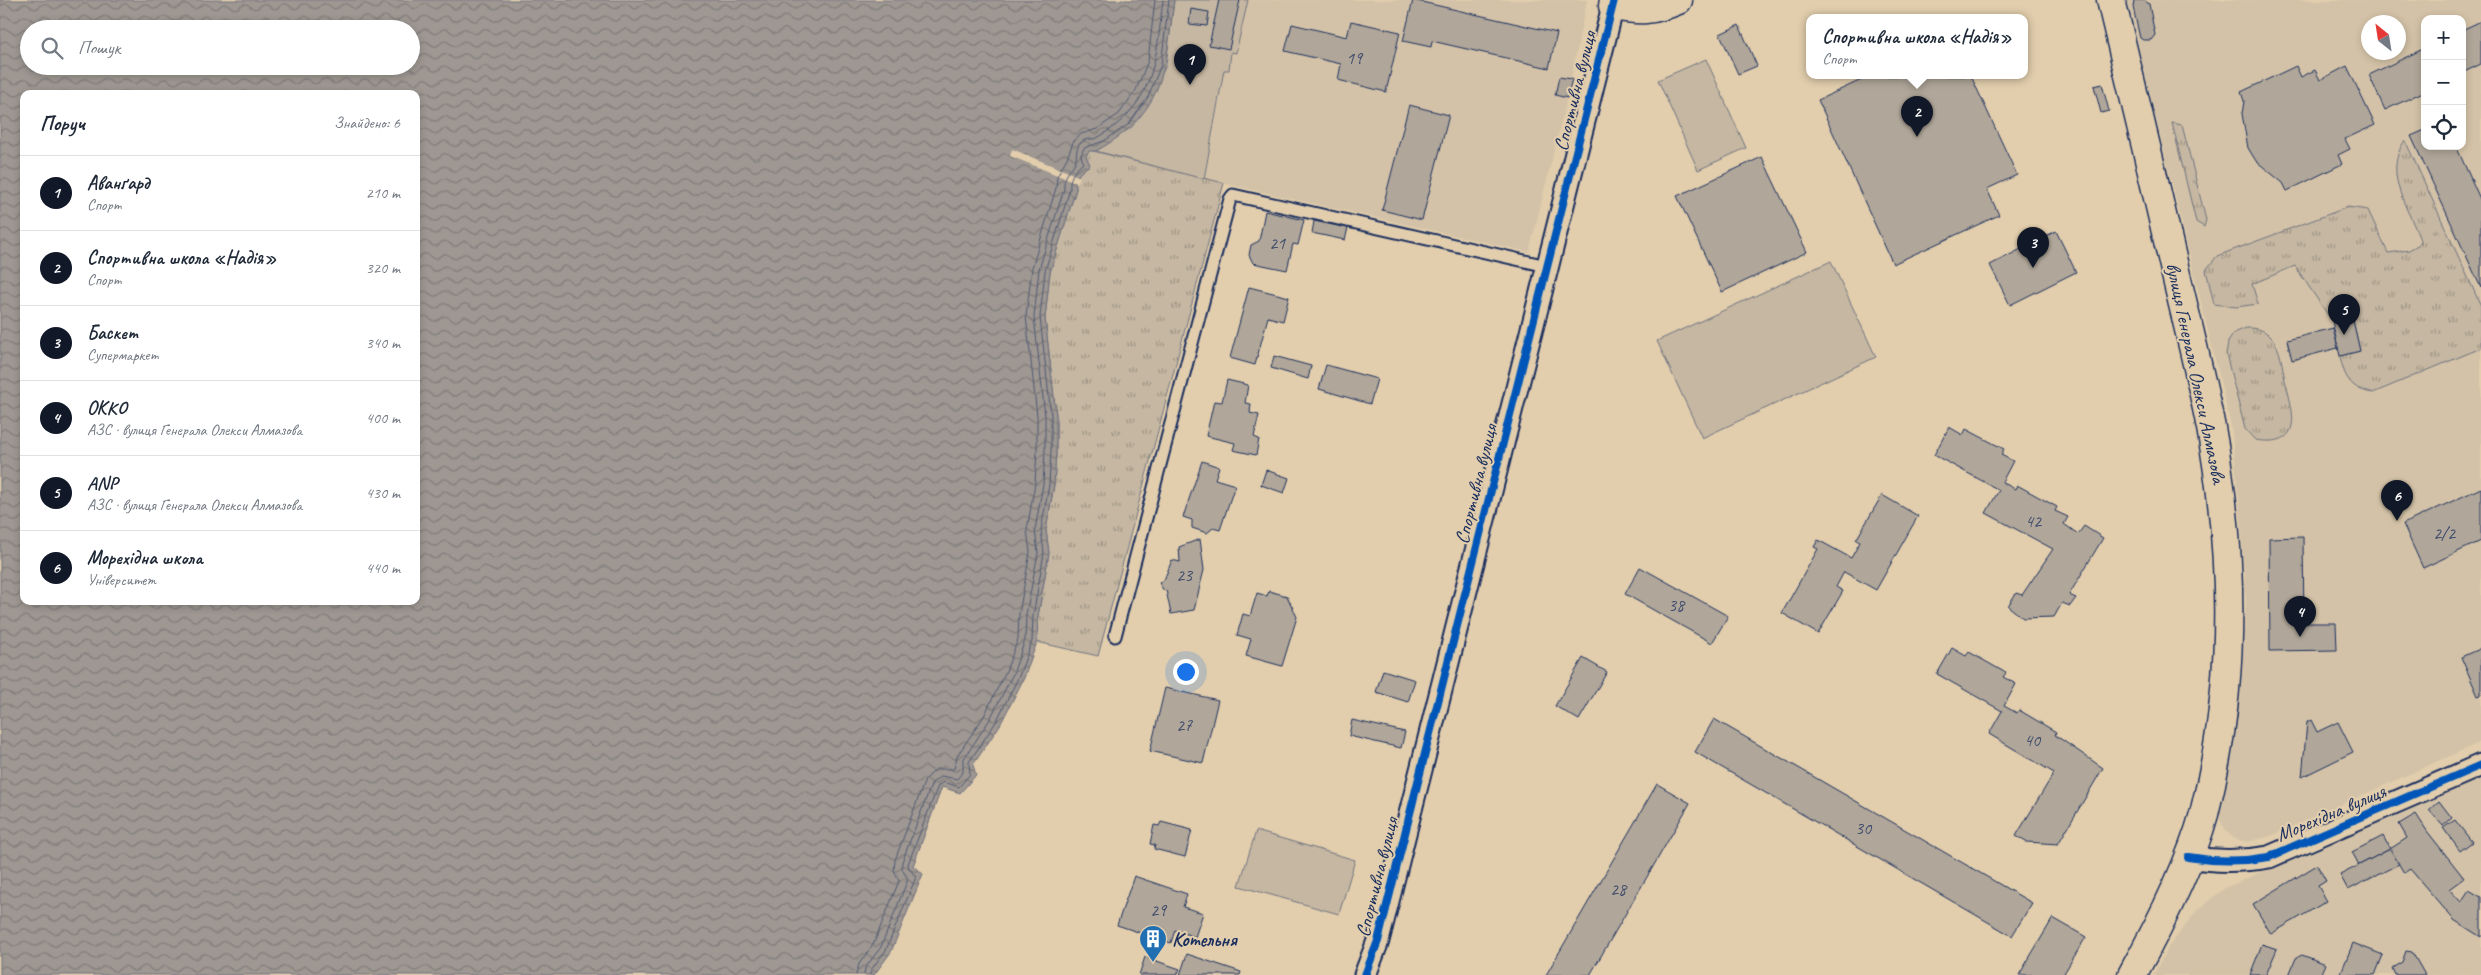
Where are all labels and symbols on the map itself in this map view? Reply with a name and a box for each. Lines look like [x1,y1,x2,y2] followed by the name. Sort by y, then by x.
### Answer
[2361,15,2406,60] north arrow
[1548,27,1602,153] street label: Спортивна вулиця
[1174,44,1206,85] pin: 1
[1346,47,1364,69] house number: 19
[1901,96,1933,137] pin: 2
[2017,227,2049,268] pin: 3
[1269,232,1286,254] house number: 21
[2160,260,2232,488] street label: вулиця Генерала Олекси Алмазова
[2328,294,2360,335] pin: 5
[1449,420,1503,546] street label: Спортивна вулиця
[2381,480,2413,521] pin: 6
[2025,510,2043,532] house number: 42
[2433,522,2457,544] house number: 2/2
[1176,564,1194,586] house number: 23
[1668,594,1686,616] house number: 38
[2284,596,2316,637] pin: 4
[1173,659,1199,685] your location
[1176,714,1193,736] house number: 27
[2024,729,2042,751] house number: 40
[2272,778,2390,847] street label: Морехідна вулиця
[1350,813,1404,939] street label: Спортивна вулиця
[1855,817,1873,839] house number: 30
[1610,878,1628,900] house number: 28
[1150,899,1168,921] house number: 29
[1138,924,1168,963] building icon: Котельня
[1172,927,1238,952] place label: Котельня

